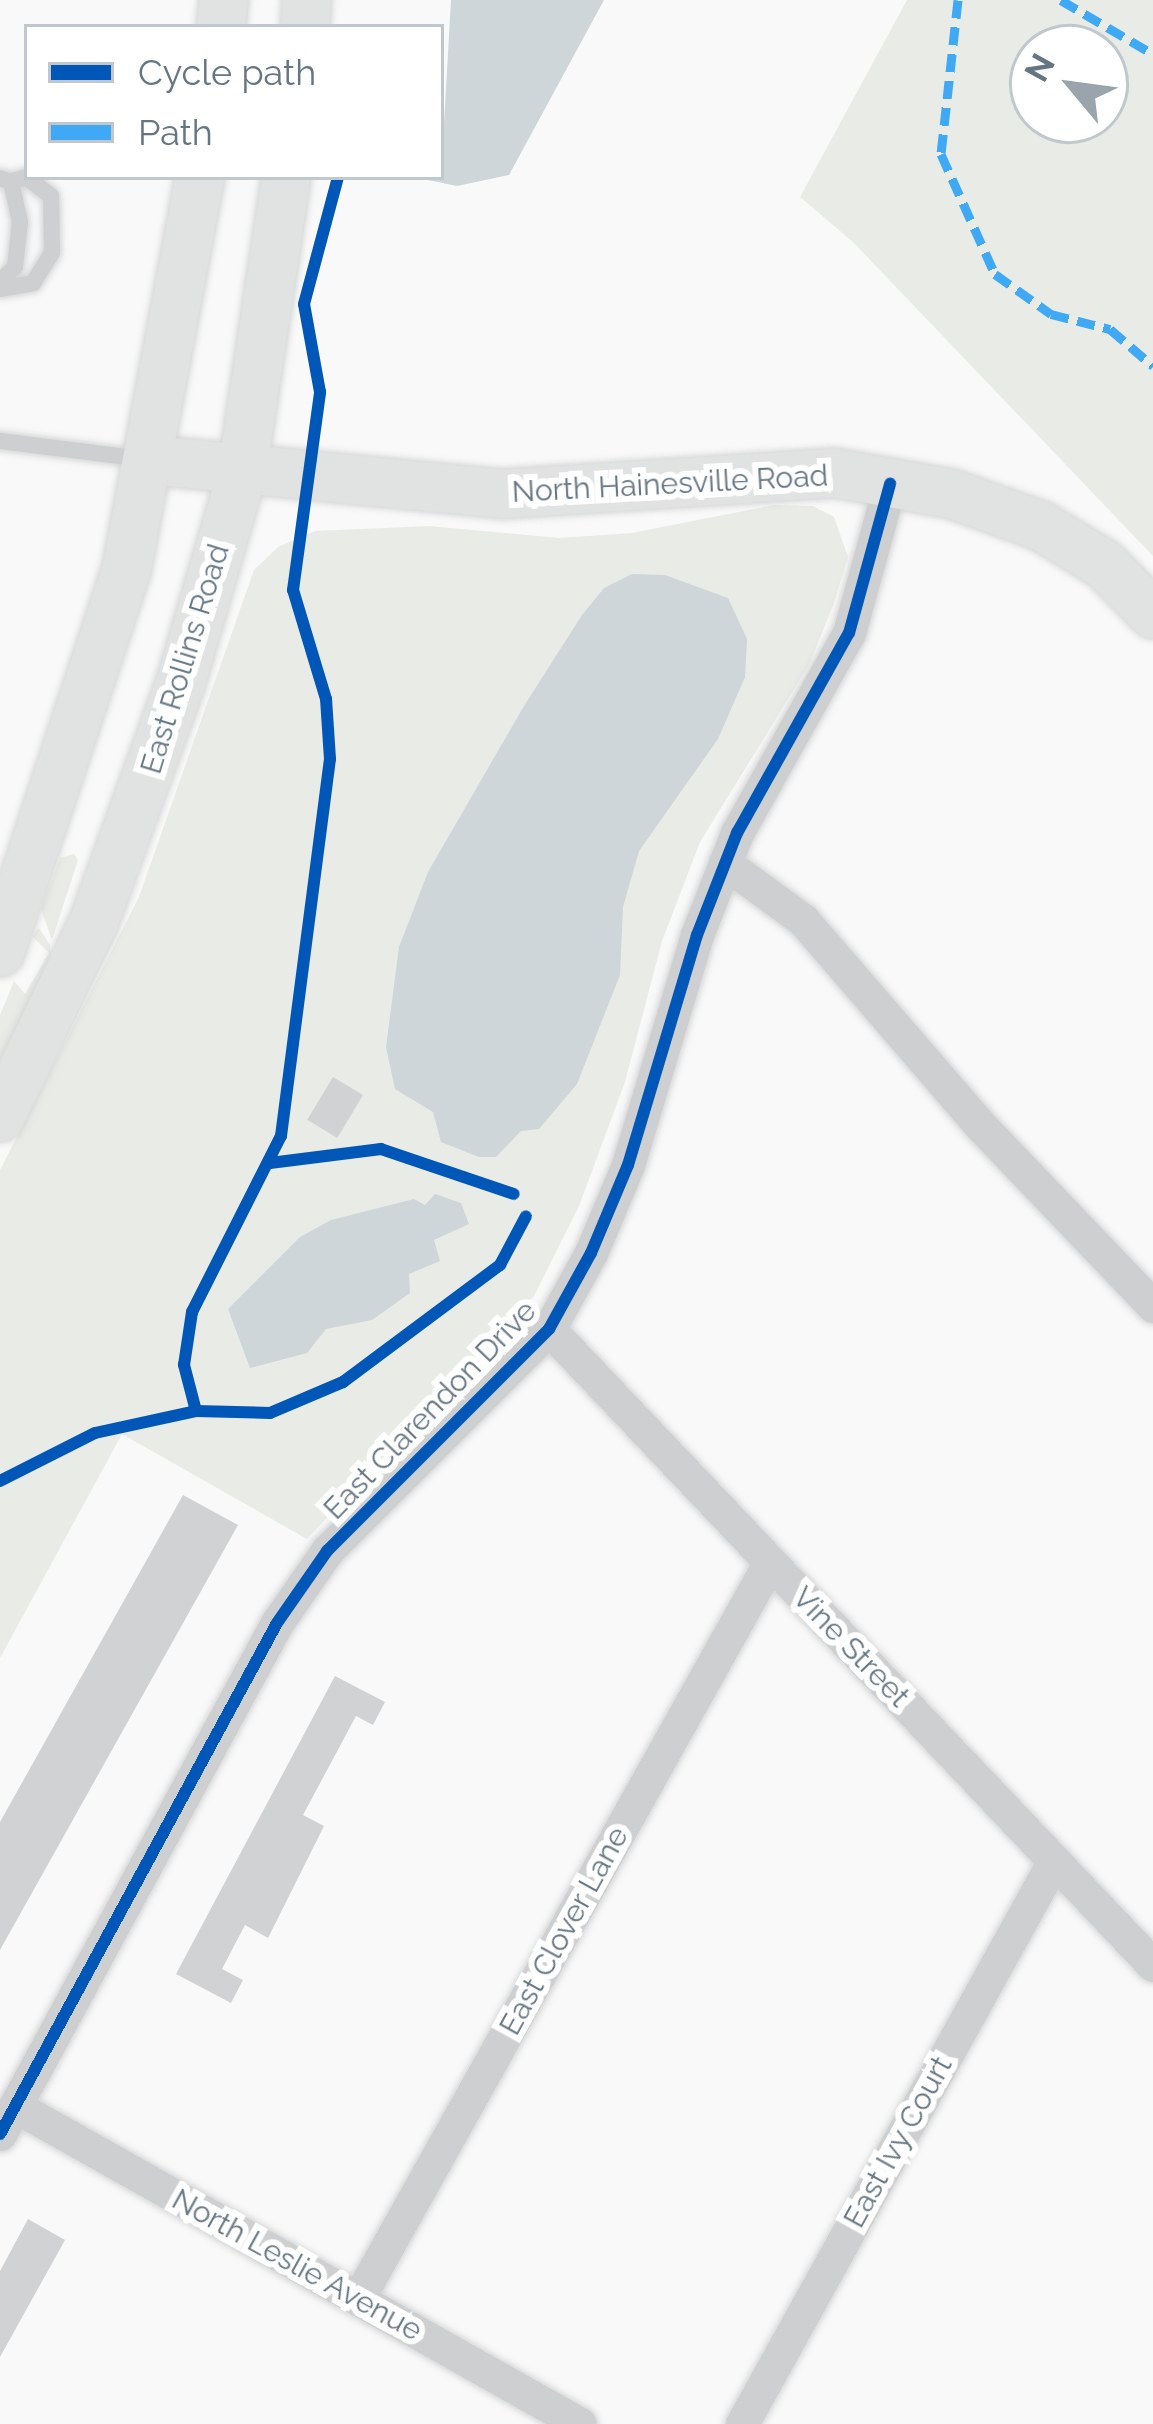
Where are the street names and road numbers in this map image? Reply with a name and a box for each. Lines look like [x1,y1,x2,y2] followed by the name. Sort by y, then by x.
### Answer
[511,458,829,510] street label: North Hainesville Road
[133,540,237,778] street label: East Rollins Road
[316,1293,544,1527] street label: East Clarendon Drive
[785,1580,917,1714] street label: Vine Street
[492,1820,636,2042] street label: East Clover Lane
[836,2050,960,2234] street label: East Ivy Court
[165,2181,429,2349] street label: North Leslie Avenue

